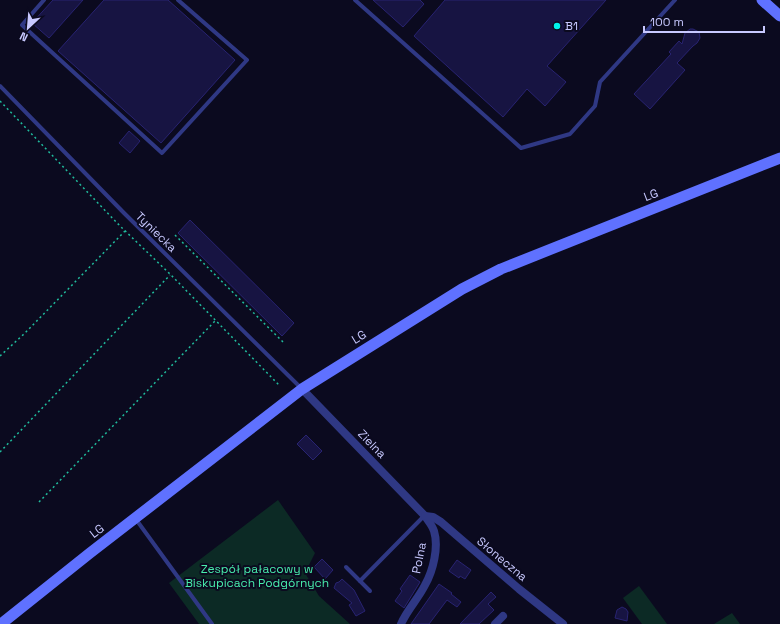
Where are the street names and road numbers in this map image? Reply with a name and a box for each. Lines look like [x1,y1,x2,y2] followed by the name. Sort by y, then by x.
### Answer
[641,185,661,205] street label: LG
[132,208,180,256] street label: Tyniecka
[349,326,369,348] street label: LG
[354,426,390,462] street label: Zielna
[86,520,108,542] street label: LG
[473,533,531,585] street label: Słoneczna
[408,541,430,575] street label: Polna

